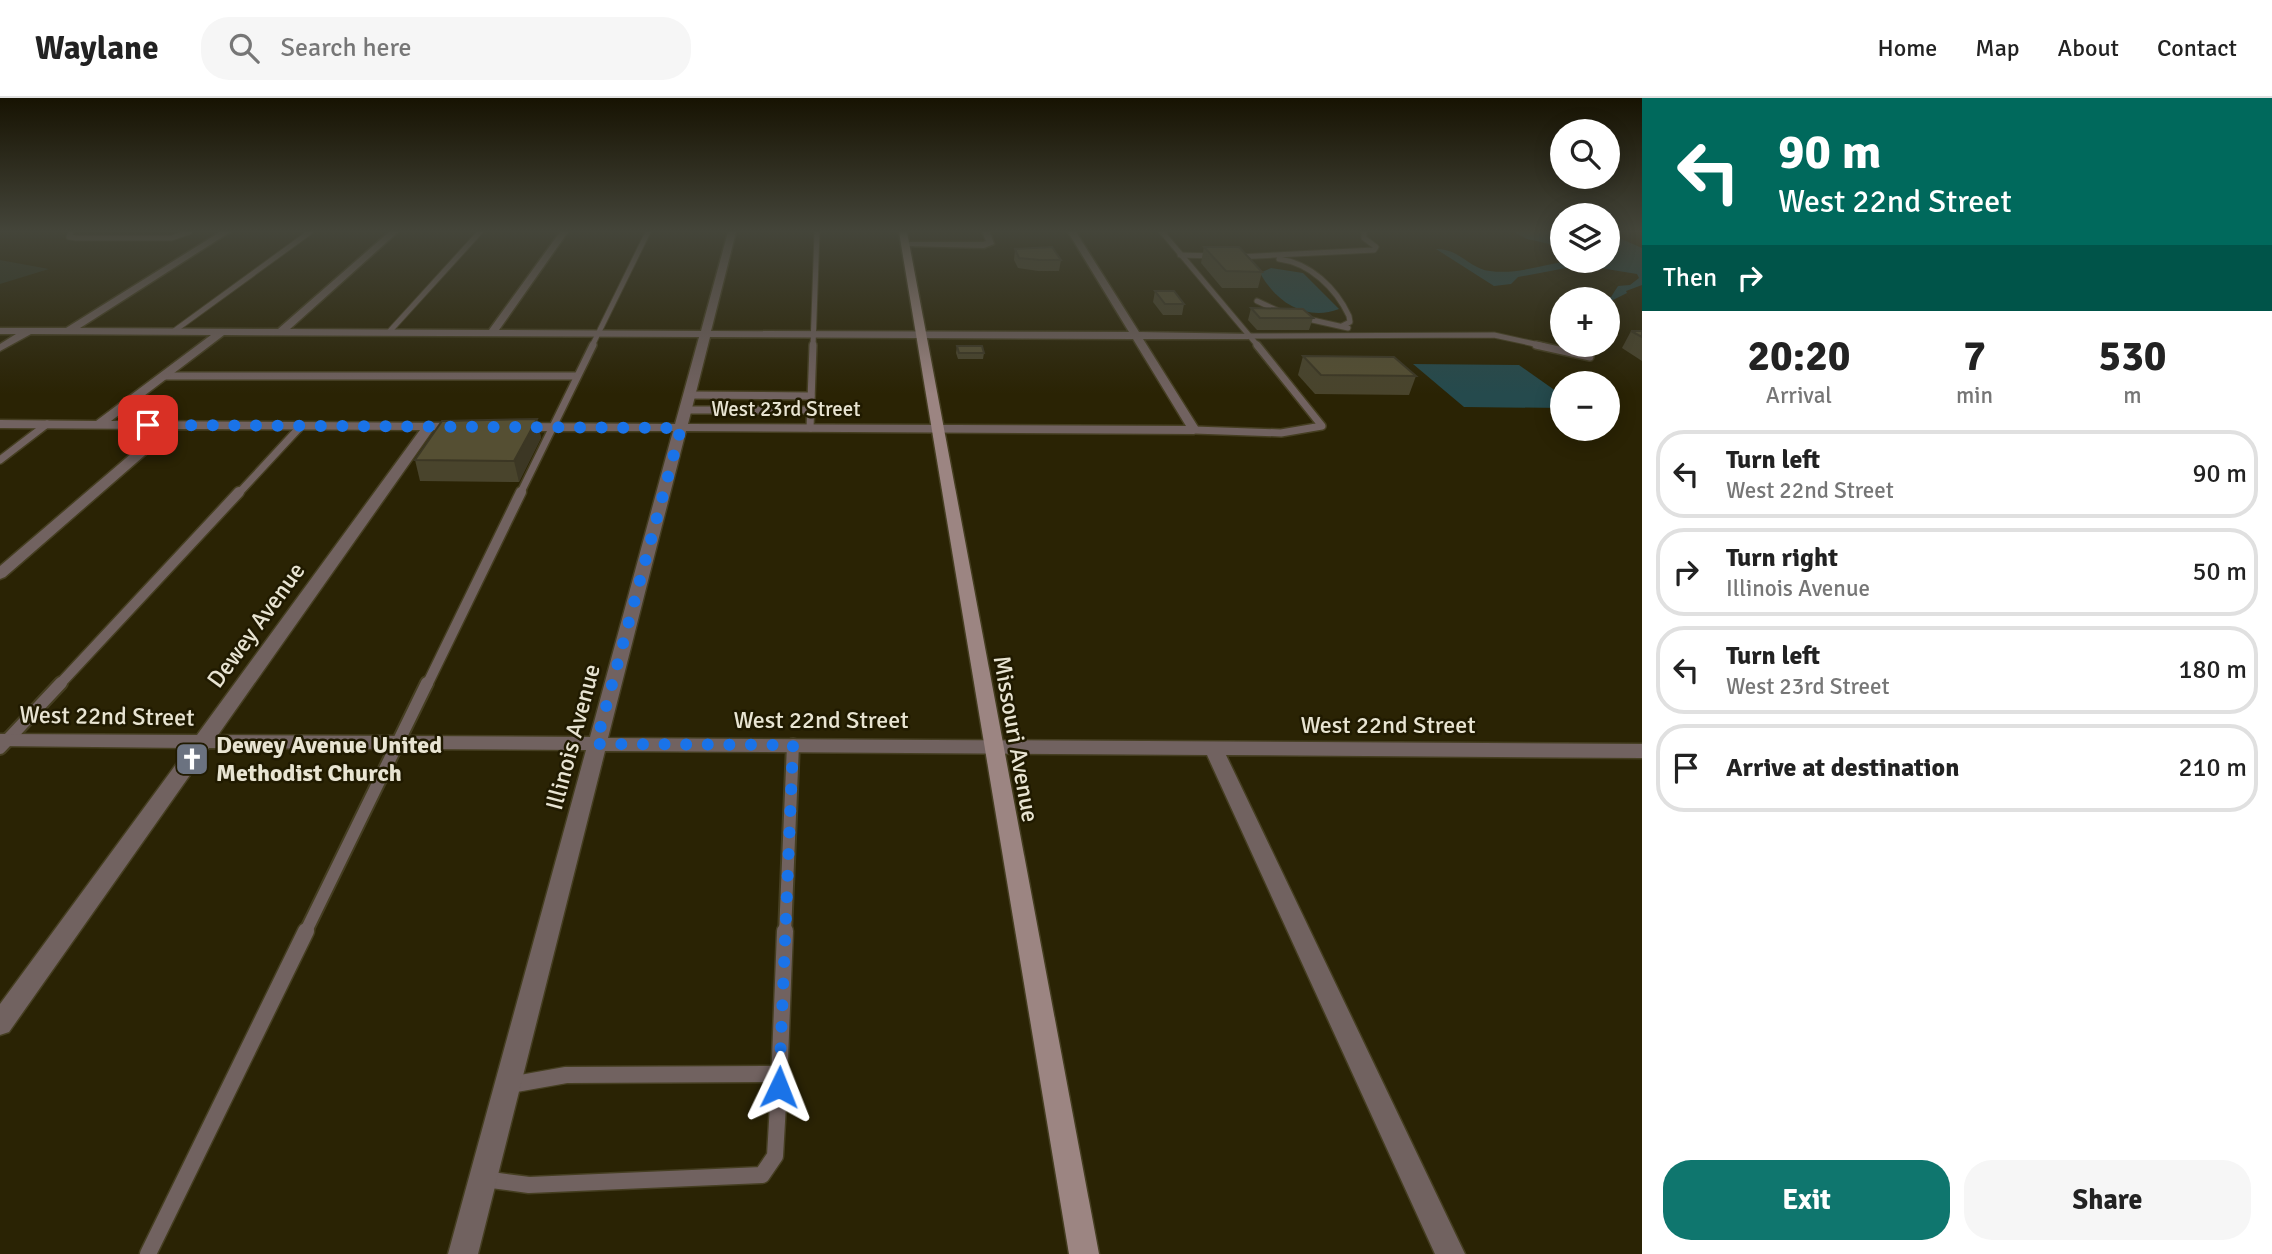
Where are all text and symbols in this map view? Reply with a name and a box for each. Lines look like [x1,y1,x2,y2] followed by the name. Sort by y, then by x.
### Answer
[201,17,691,80] search box
[35,28,159,69] text: Waylane
[225,29,263,67] icon: search
[281,32,412,64] text: Search here
[1877,33,1937,63] text: Home
[1975,33,2020,63] text: Map
[2058,33,2119,63] text: About
[2157,33,2237,63] text: Contact
[1550,119,1620,441] map controls
[1550,119,1620,189] button: search
[1778,122,1881,182] text: 90 m
[1663,126,1754,217] icon: left
[1778,182,2012,221] text: West 22nd Street
[1550,203,1620,273] button: layers
[1731,259,1769,297] icon: right
[1663,262,1717,294] text: Then
[1550,287,1620,357] button: +
[1747,331,1851,382] text: 20:20
[1963,331,1986,382] text: 7
[2098,331,2167,382] text: 530
[1550,371,1620,441] button: −
[1766,381,1832,410] text: Arrival
[1956,381,1993,410] text: min
[2123,381,2142,410] text: m
[118,395,178,455] pin
[711,396,861,422] street label: West 23rd Street
[129,406,167,444] icon: arrive
[1726,444,1820,476] text: Turn left
[1667,455,1705,493] icon: left
[2192,458,2247,490] text: 90 m
[1726,476,1894,505] text: West 22nd Street
[1726,542,1838,574] text: Turn right
[1667,553,1705,591] icon: right
[200,556,312,694] street label: Dewey Avenue
[2192,556,2247,588] text: 50 m
[1726,574,1870,603] text: Illinois Avenue
[1726,640,1820,672] text: Turn left
[1667,651,1705,689] icon: left
[987,653,1045,825] street label: Missouri Avenue
[2178,654,2247,686] text: 180 m
[539,661,607,813] street label: Illinois Avenue
[1726,672,1890,701] text: West 23rd Street
[19,699,195,733] street label: West 22nd Street
[733,705,909,735] street label: West 22nd Street
[1300,710,1476,740] street label: West 22nd Street
[216,730,442,788] place label: Dewey Avenue United Methodist Church
[173,740,211,778] church icon: Dewey Avenue United Methodist Church
[1667,749,1705,787] icon: arrive
[1726,752,1959,784] text: Arrive at destination
[2178,752,2247,784] text: 210 m
[742,1050,816,1124] position arrow
[1663,1160,1950,1240] button: Exit
[1964,1160,2251,1240] button: Share

